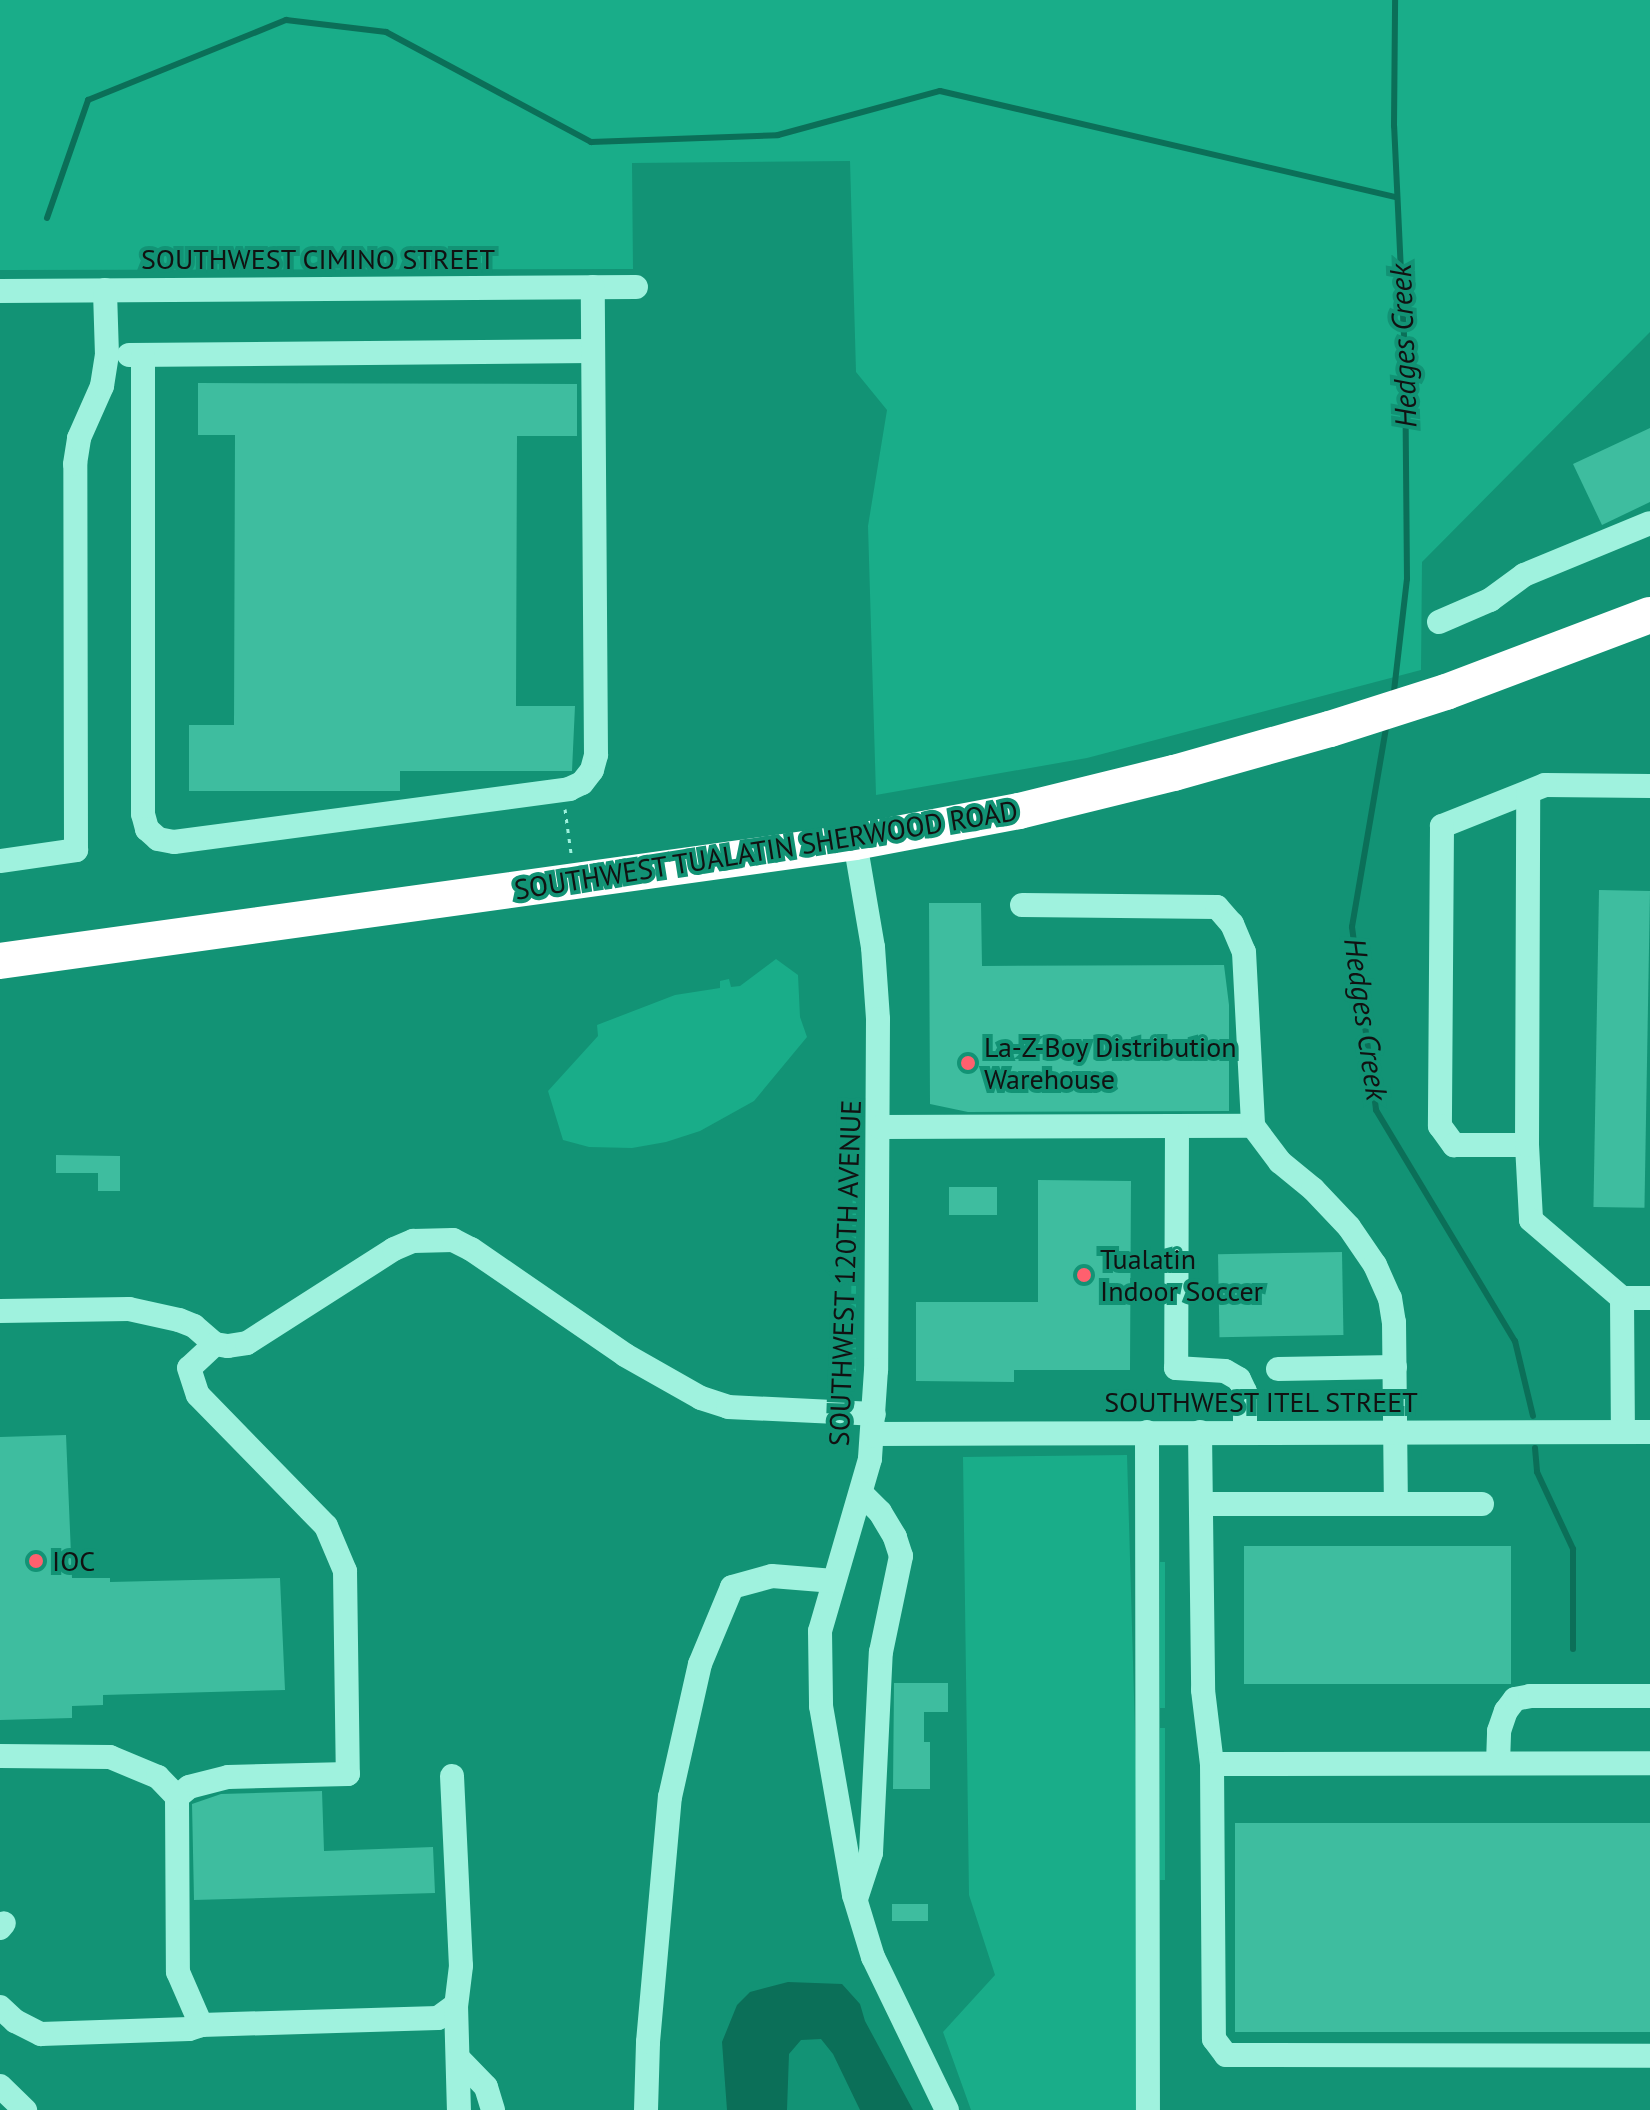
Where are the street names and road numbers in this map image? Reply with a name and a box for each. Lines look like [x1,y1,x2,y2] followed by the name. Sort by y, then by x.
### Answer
[140,242,496,276] street label: SOUTHWEST CIMINO STREET
[511,793,1021,907] street label: SOUTHWEST TUALATIN SHERWOOD ROAD
[822,1098,868,1448] street label: SOUTHWEST 120TH AVENUE
[1103,1385,1419,1419] street label: SOUTHWEST ITEL STREET

